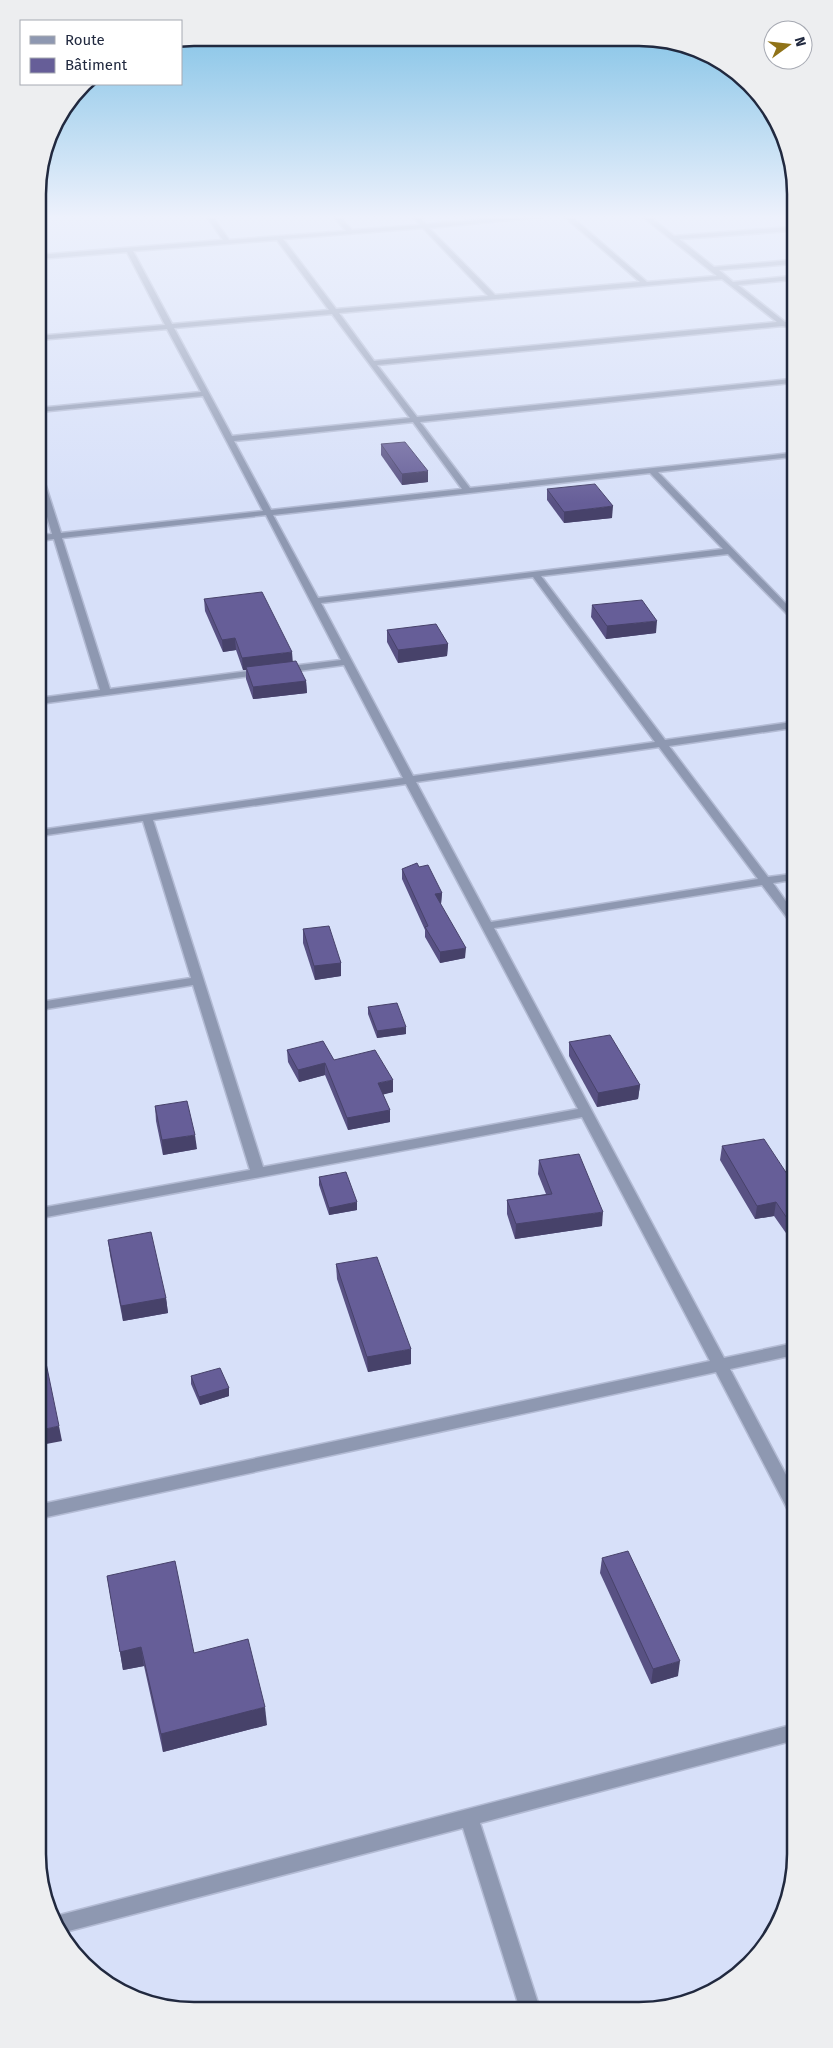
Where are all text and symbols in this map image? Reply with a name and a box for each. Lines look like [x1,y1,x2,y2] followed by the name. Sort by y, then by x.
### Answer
[20,20,182,85] legend
[763,20,813,70] north arrow
[65,31,105,49] text: Route
[791,35,809,48] text: N
[65,56,128,74] text: Bâtiment

